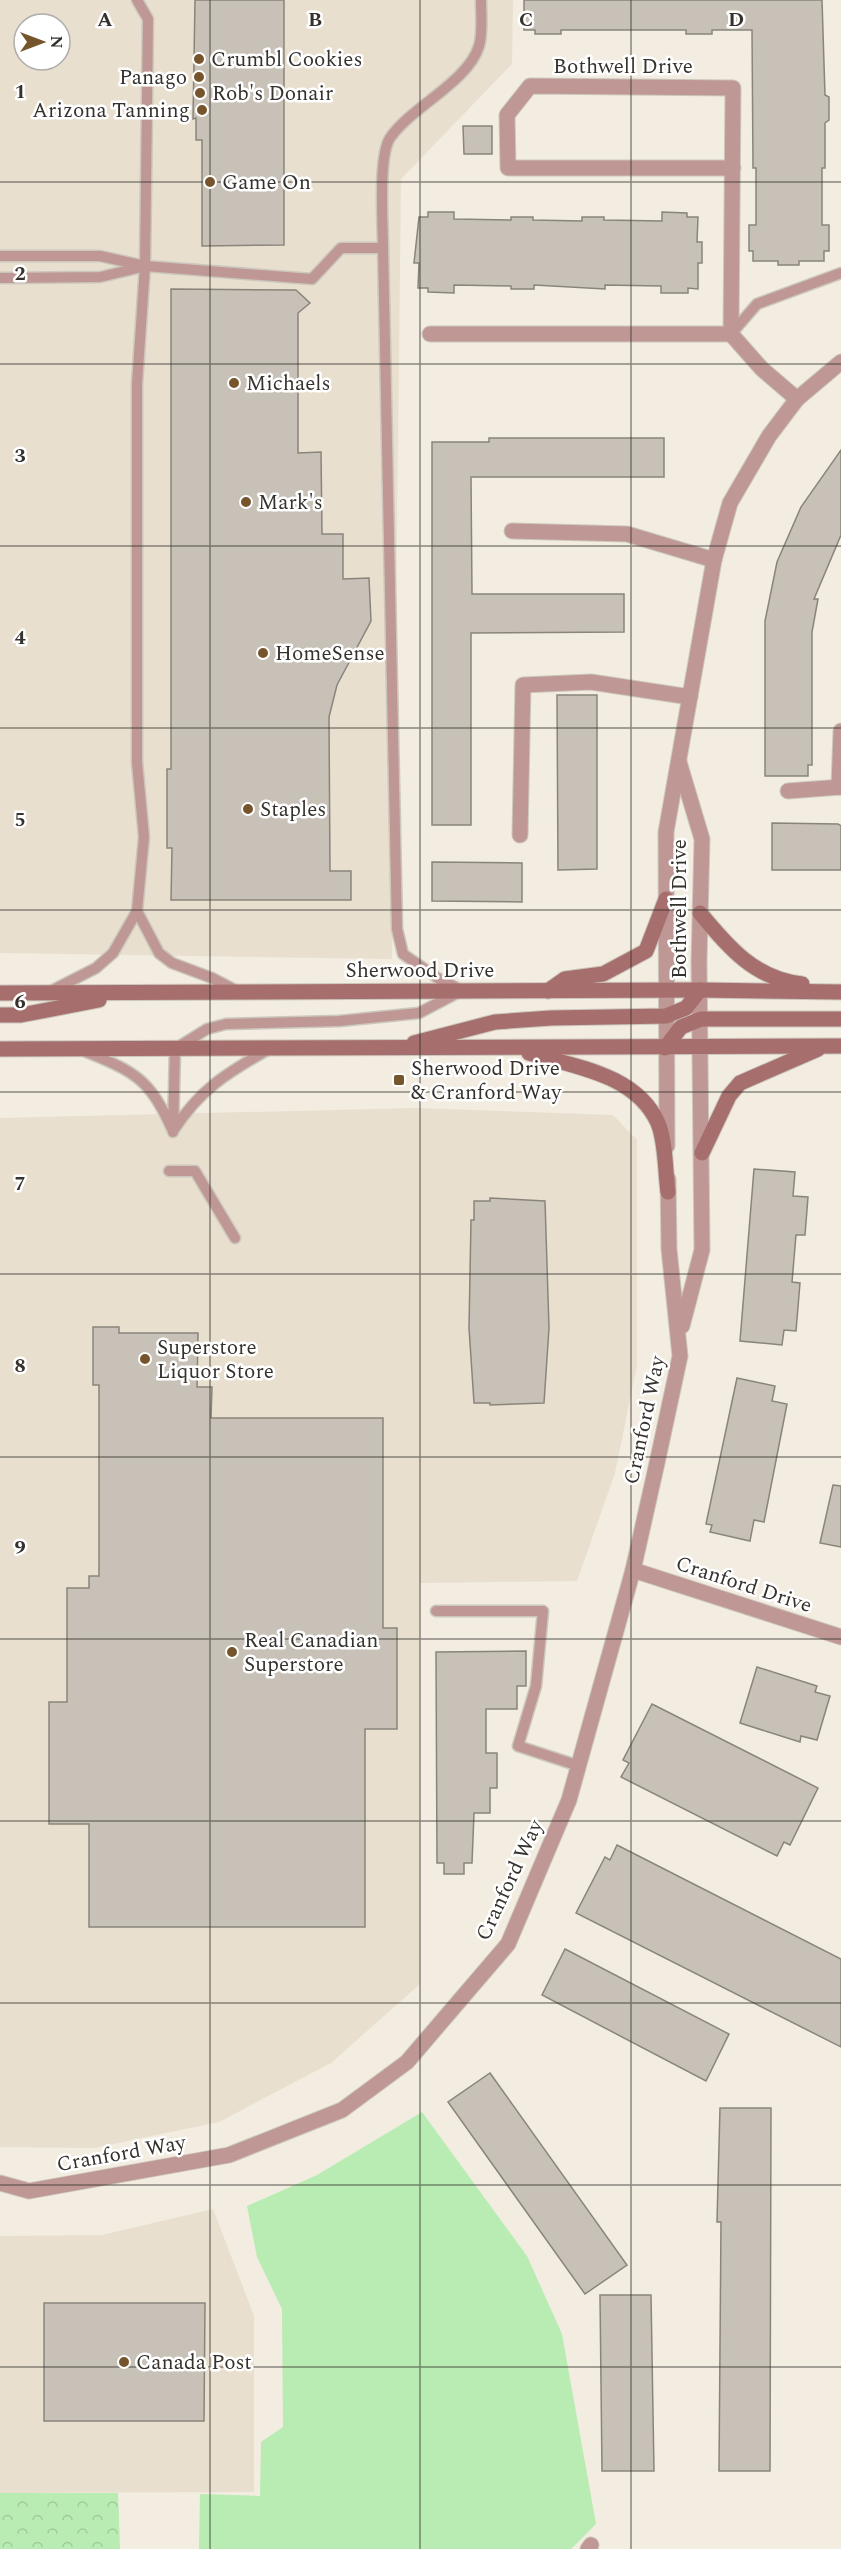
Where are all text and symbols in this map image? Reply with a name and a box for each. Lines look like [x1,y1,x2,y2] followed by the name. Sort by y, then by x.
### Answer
[97,5,113,35] text: A
[308,5,322,35] text: B
[519,5,533,35] text: C
[728,5,744,35] text: D
[12,12,72,72] north arrow
[44,35,68,49] text: N
[211,44,363,76] place label: Crumbl Cookies
[553,51,693,83] street label: Bothwell Drive
[192,52,206,66] marker: Crumbl Cookies
[119,62,187,94] place label: Panago
[192,70,206,84] marker: Panago
[14,77,26,107] text: 1
[212,78,333,110] place label: Rob's Donair
[193,86,207,100] marker: Rob's Donair
[32,95,190,127] place label: Arizona Tanning
[195,103,209,117] marker: Arizona Tanning
[222,167,311,199] place label: Game On
[203,175,217,189] marker: Game On
[14,259,26,289] text: 2
[246,368,331,400] place label: Michaels
[227,376,241,390] marker: Michaels
[14,441,26,471] text: 3
[258,487,323,519] place label: Mark's
[239,495,253,509] marker: Mark's
[14,623,26,653] text: 4
[275,638,385,670] place label: HomeSense
[256,646,270,660] marker: HomeSense
[260,794,326,826] place label: Staples
[241,802,255,816] marker: Staples
[14,805,26,835] text: 5
[664,839,696,979] street label: Bothwell Drive
[346,955,495,987] street label: Sherwood Drive
[14,987,26,1017] text: 6
[411,1053,562,1109] place label: Sherwood Drive & Cranford Way
[392,1073,406,1087] marker: Sherwood Drive & Cranford Way
[14,1169,26,1199] text: 7
[157,1332,274,1388] place label: Superstore Liquor Store
[14,1351,26,1381] text: 8
[138,1352,152,1366] marker: Superstore Liquor Store
[616,1352,674,1487] street label: Cranford Way
[14,1533,26,1563] text: 9
[671,1548,816,1622] street label: Cranford Drive
[244,1625,378,1681] place label: Real Canadian Superstore
[225,1645,239,1659] marker: Real Canadian Superstore
[468,1814,552,1946] street label: Cranford Way
[54,2127,189,2181] street label: Cranford Way
[136,2347,252,2379] place label: Canada Post
[117,2355,131,2369] marker: Canada Post

